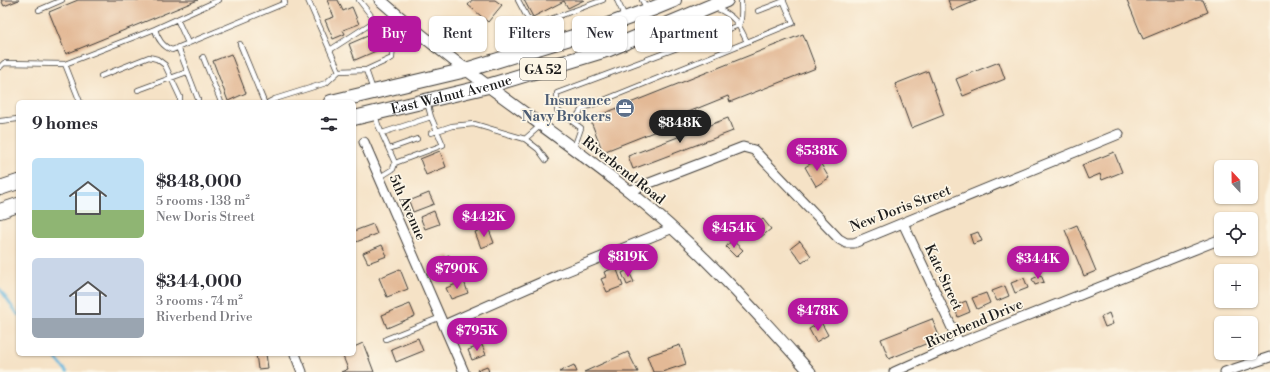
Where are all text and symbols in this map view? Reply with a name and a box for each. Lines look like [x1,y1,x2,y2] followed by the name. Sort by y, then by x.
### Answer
[368,16,421,52] chip: Buy
[429,16,487,52] chip: Rent
[495,16,564,52] chip: Filters
[572,16,627,52] chip: New
[635,16,732,52] chip: Apartment
[520,58,566,80] road number: GA 52
[389,71,514,119] street label: East Walnut Avenue
[522,92,611,126] place label: Insurance Navy Brokers
[614,97,636,119] office icon: Insurance Navy Brokers
[652,110,708,144] pin: $848K
[32,113,98,135] text: 9 homes
[318,113,340,135] icon: filters
[658,115,702,131] text: $848K
[578,133,669,209] street label: Riverbend Road
[789,138,845,172] pin: $538K
[796,143,838,159] text: $538K
[1214,160,1258,204] north arrow
[1214,160,1258,360] map controls
[156,171,242,193] text: $848,000
[385,172,430,243] street label: 5th Avenue
[64,174,112,222] icon: home
[847,181,953,236] street label: New Doris Street
[156,193,250,209] text: 5 rooms · 138 m²
[456,204,512,238] pin: $442K
[156,209,255,225] text: New Doris Street
[462,209,506,225] text: $442K
[1214,212,1258,256] button: locate
[706,215,762,249] pin: $454K
[712,220,756,236] text: $454K
[920,242,966,313] street label: Kate Street
[600,244,656,278] pin: $819K
[1010,246,1066,280] pin: $344K
[608,249,648,265] text: $819K
[1016,251,1060,267] text: $344K
[429,256,485,290] pin: $790K
[435,261,479,277] text: $790K
[1214,264,1258,308] button: +
[156,271,242,293] text: $344,000
[64,274,112,322] icon: home
[156,293,243,309] text: 3 rooms · 74 m²
[923,295,1026,353] street label: Riverbend Drive
[790,298,846,332] pin: $478K
[797,303,839,319] text: $478K
[156,309,253,325] text: Riverbend Drive
[1214,316,1258,360] button: −
[449,318,505,352] pin: $795K
[456,323,498,339] text: $795K

